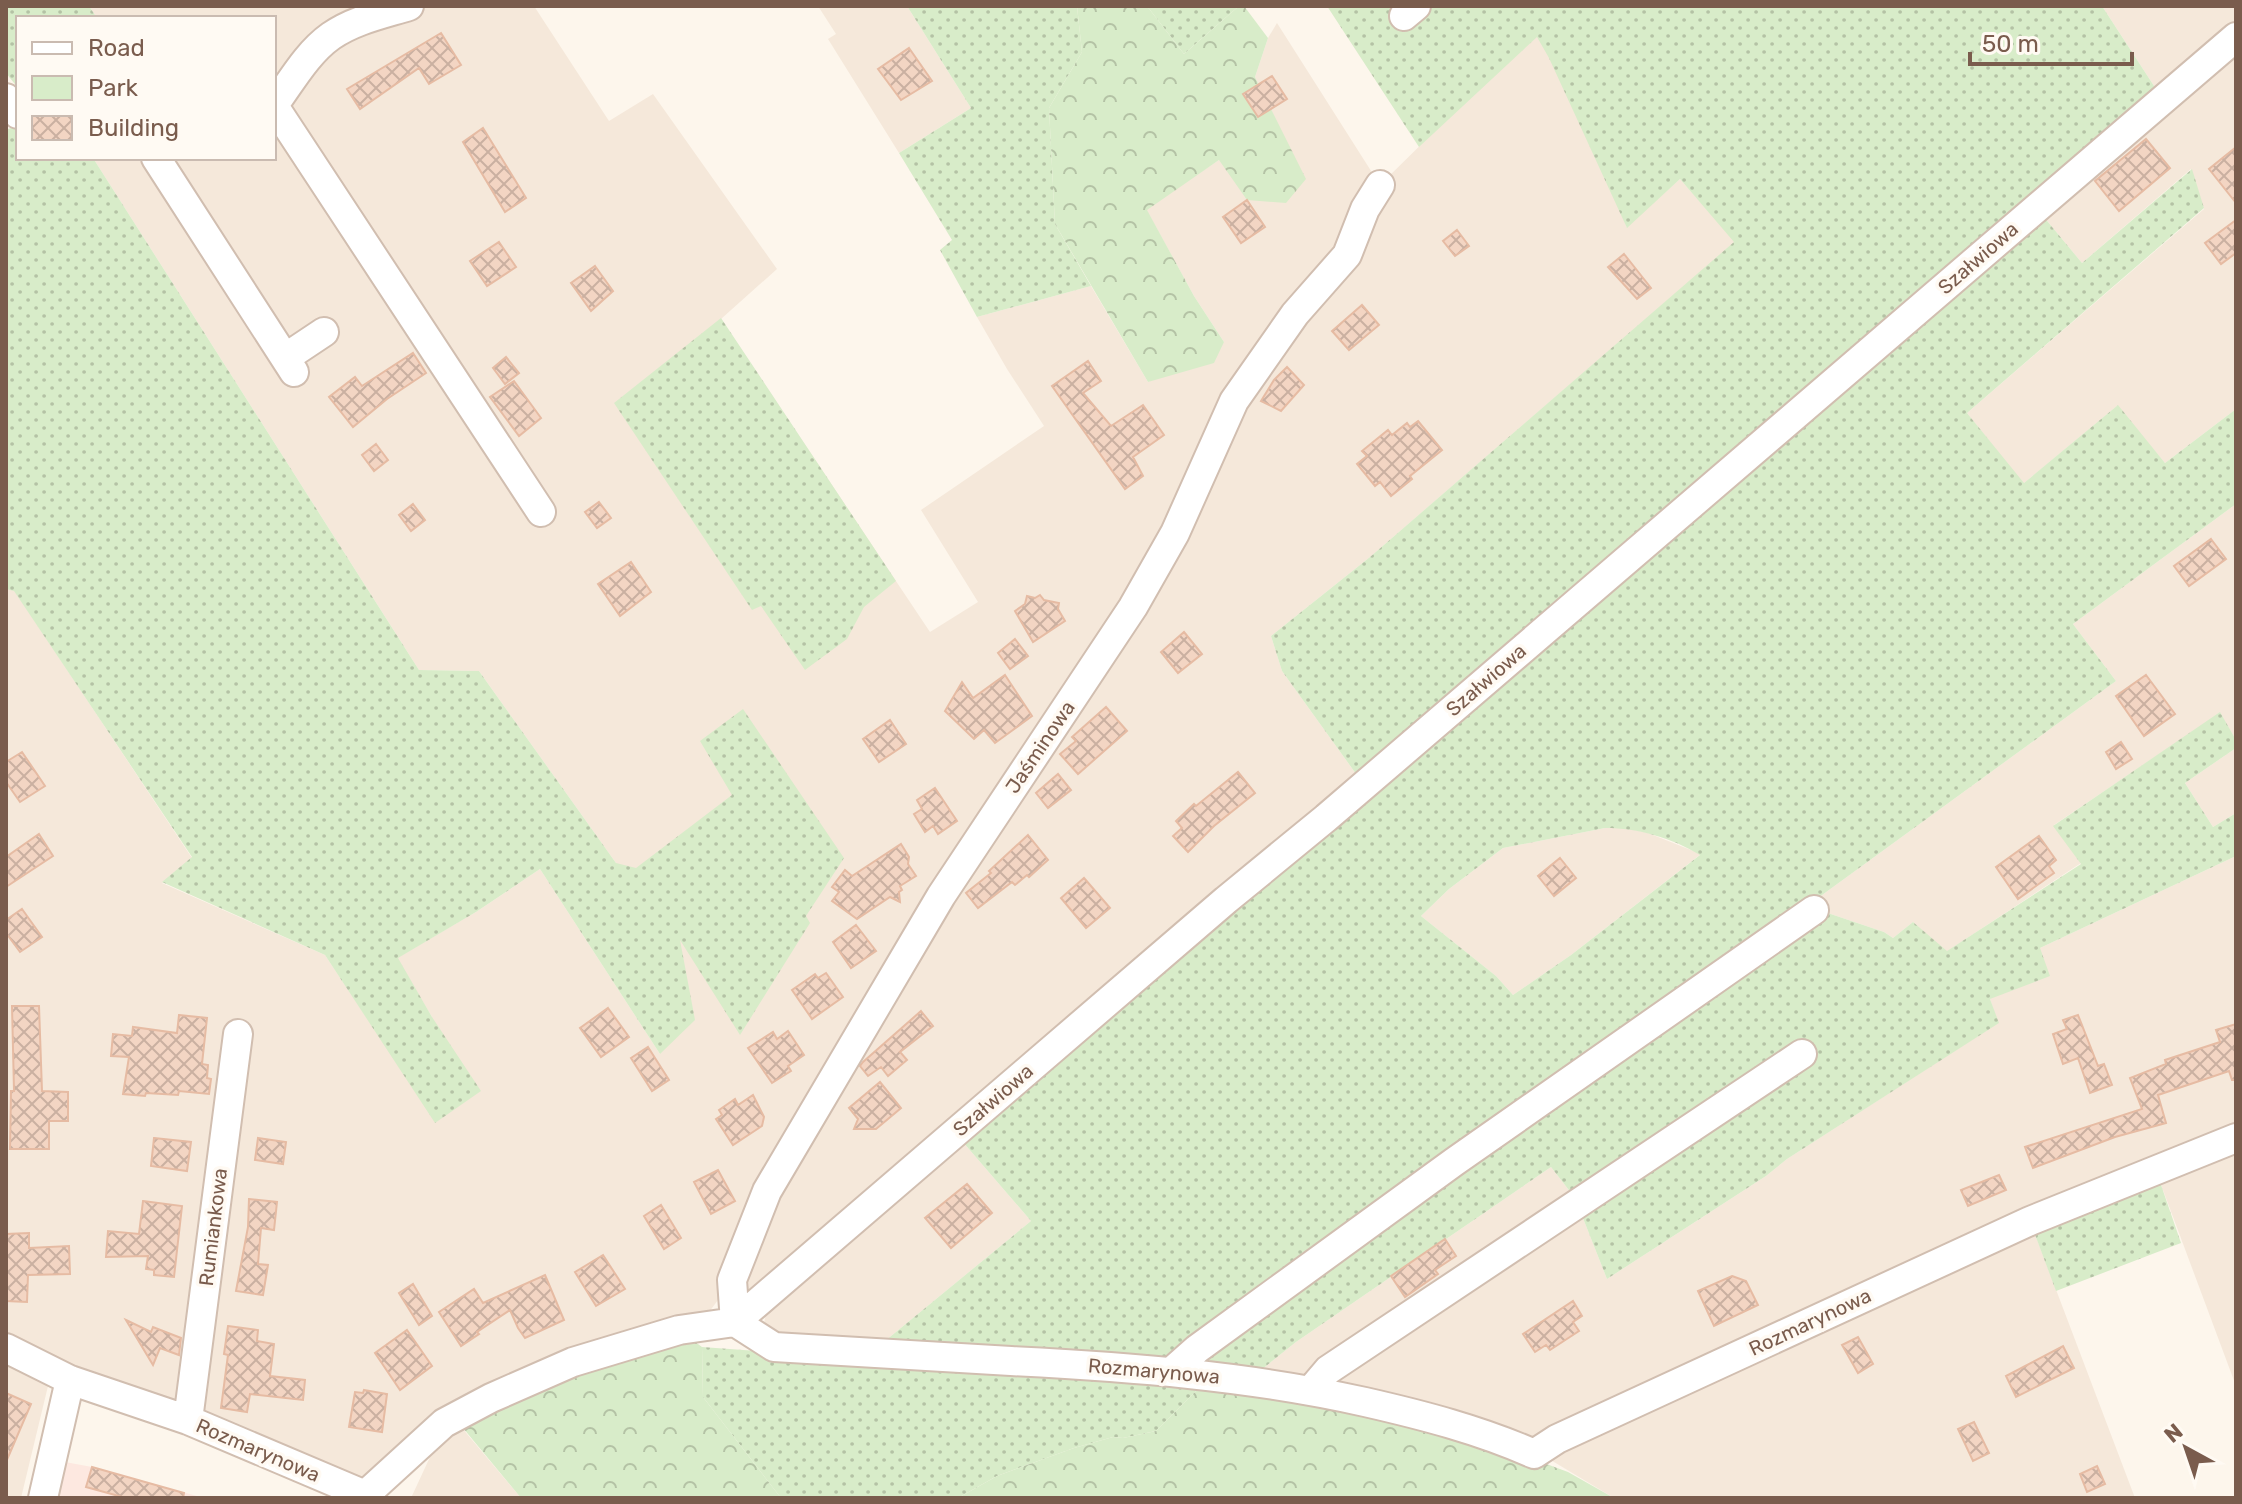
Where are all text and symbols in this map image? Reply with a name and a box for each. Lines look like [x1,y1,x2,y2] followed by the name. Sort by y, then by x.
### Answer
[16,16,276,160] legend
[1970,16,2132,66] scale bar
[1982,30,2039,58] text: 50 m
[88,34,145,62] text: Road
[88,74,139,102] text: Park
[88,114,179,142] text: Building
[1933,217,2023,299] street label: Szałwiowa
[1441,639,1531,721] street label: Szałwiowa
[1000,696,1080,798] street label: Jaśminowa
[948,1059,1038,1141] street label: Szałwiowa
[194,1167,232,1287] street label: Rumiankowa
[1745,1283,1875,1361] street label: Rozmarynowa
[1087,1353,1221,1389] street label: Rozmarynowa
[2146,1408,2226,1488] north arrow
[193,1413,323,1487] street label: Rozmarynowa
[2159,1418,2188,1448] text: N

